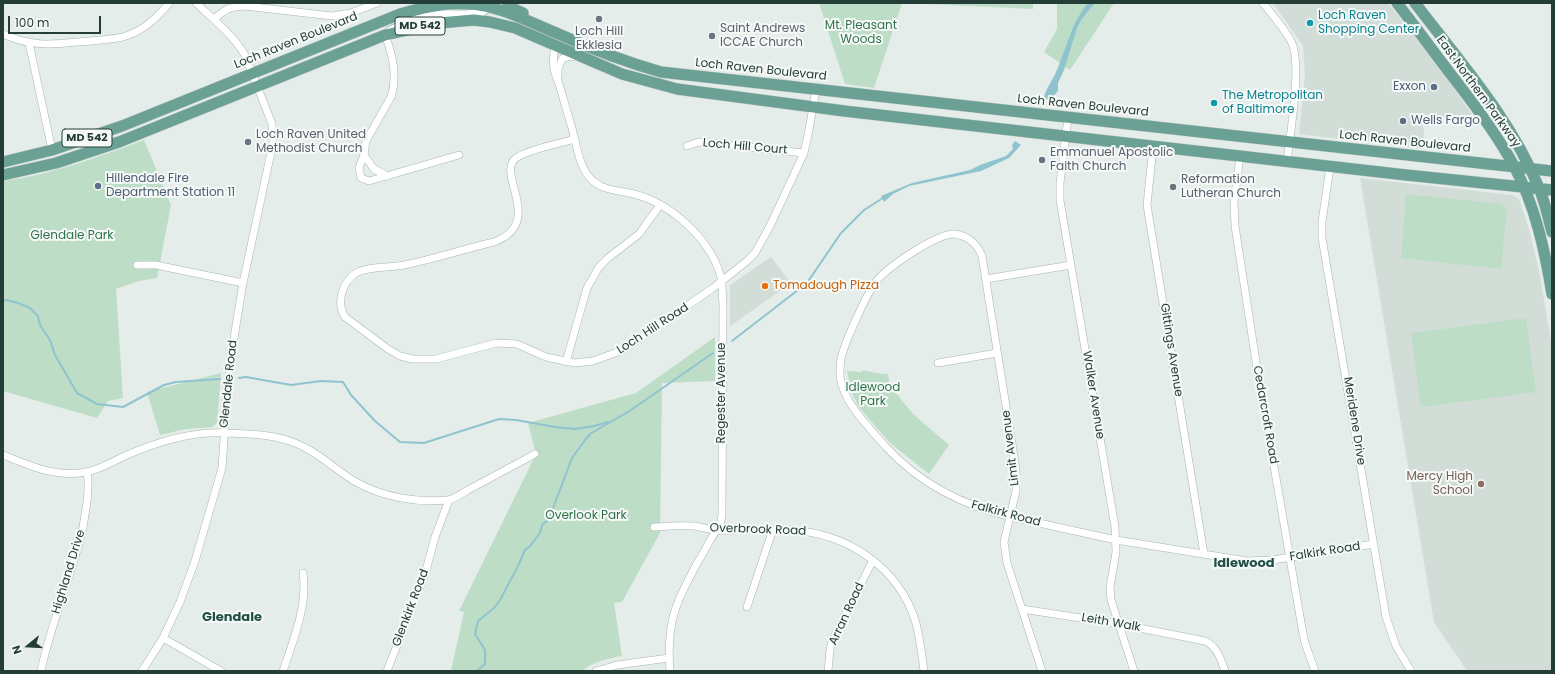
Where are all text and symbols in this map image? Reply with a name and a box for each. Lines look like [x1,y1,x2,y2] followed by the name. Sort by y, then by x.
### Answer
[10,8,103,34] scale bar
[1318,9,1419,37] place label: Loch Raven Shopping Center
[232,10,360,72] street label: Loch Raven Boulevard
[15,14,49,31] text: 100 m
[594,14,604,24] marker: Loch Hill Ekklesia
[395,17,445,35] road number: MD 542
[1305,18,1315,28] marker: Loch Raven Shopping Center
[825,19,897,47] park label: Mt. Pleasant Woods
[720,22,805,50] place label: Saint Andrews ICCAE Church
[575,25,623,53] place label: Loch Hill Ekklesia
[707,31,717,41] marker: Saint Andrews ICCAE Church
[1433,34,1523,150] street label: East Northern Parkway
[695,56,827,84] street label: Loch Raven Boulevard
[1393,80,1426,94] place label: Exxon
[1429,82,1439,92] marker: Exxon
[1222,89,1323,117] place label: The Metropolitan of Baltimore
[1017,92,1149,120] street label: Loch Raven Boulevard
[1209,98,1219,108] marker: The Metropolitan of Baltimore
[1411,114,1480,128] place label: Wells Fargo
[1398,116,1408,126] marker: Wells Fargo
[256,128,366,156] place label: Loch Raven United Methodist Church
[1339,128,1471,156] street label: Loch Raven Boulevard
[62,129,112,147] road number: MD 542
[702,136,788,158] street label: Loch Hill Court
[243,137,253,147] marker: Loch Raven United Methodist Church
[1050,146,1173,174] place label: Emmanuel Apostolic Faith Church
[1037,155,1047,165] marker: Emmanuel Apostolic Faith Church
[106,172,235,200] place label: Hillendale Fire Department Station 11
[1181,173,1281,201] place label: Reformation Lutheran Church
[93,181,103,191] marker: Hillendale Fire Department Station 11
[1168,182,1178,192] marker: Reformation Lutheran Church
[31,229,113,243] park label: Glendale Park
[773,279,879,293] place label: Tomadough Pizza
[760,281,770,291] marker: Tomadough Pizza
[614,300,692,358] street label: Loch Hill Road
[1157,302,1185,398] street label: Gittings Avenue
[217,339,241,429] street label: Glendale Road
[715,342,729,444] street label: Regester Avenue
[1079,350,1107,440] street label: Walker Avenue
[1249,365,1281,465] street label: Cedarcroft Road
[1340,376,1368,466] street label: Meridene Drive
[846,381,900,409] park label: Idlewood Park
[999,409,1023,487] street label: Limit Avenue
[1406,470,1473,498] place label: Mercy High School
[1476,479,1486,489] marker: Mercy High School
[970,498,1042,530] street label: Falkirk Road
[545,509,627,523] park label: Overlook Park
[709,521,807,539] street label: Overbrook Road
[49,528,89,616] street label: Highland Drive
[1289,539,1361,565] street label: Falkirk Road
[1213,556,1275,572] district label: Idlewood
[390,567,432,649] street label: Glenkirk Road
[826,580,868,648] street label: Arran Road
[202,610,262,626] district label: Glendale
[1080,611,1142,635] street label: Leith Walk
[8,626,48,666] north arrow
[8,643,25,656] text: N

